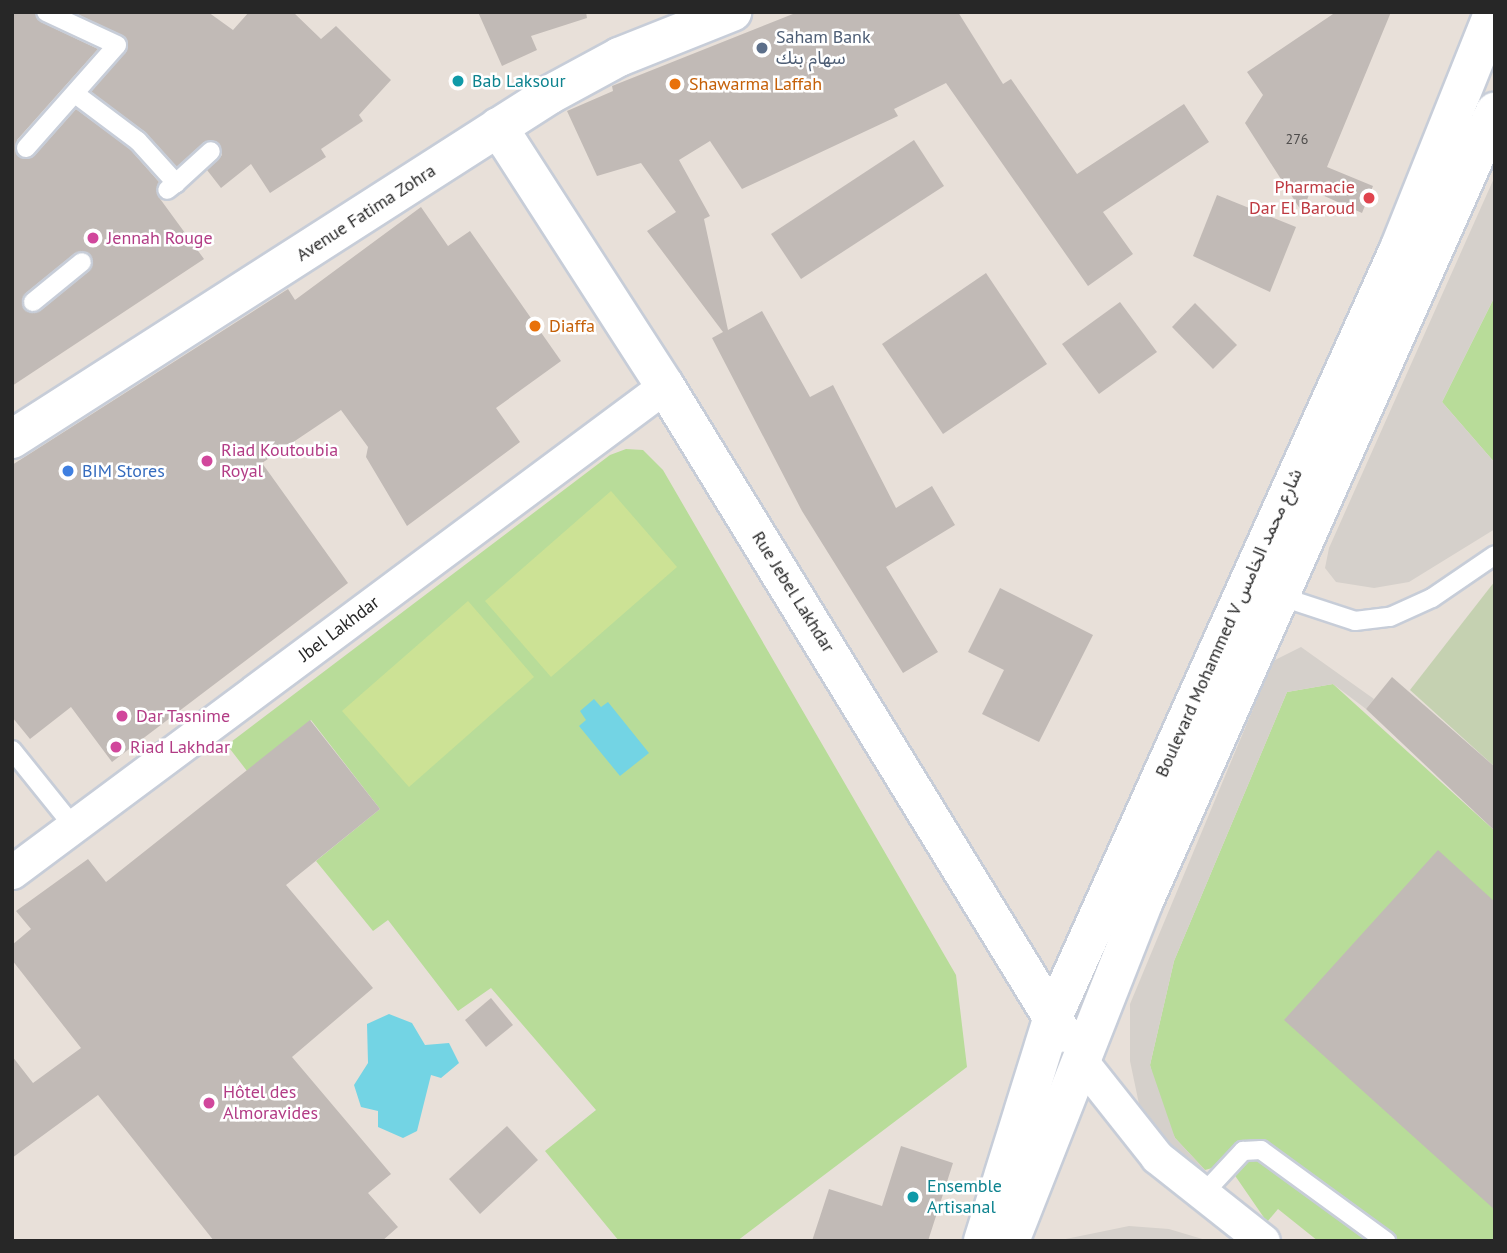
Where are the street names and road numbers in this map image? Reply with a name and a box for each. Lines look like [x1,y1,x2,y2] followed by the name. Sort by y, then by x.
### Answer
[292,160,440,266] street label: Avenue Fatima Zohra
[1151,465,1307,781] street label: Boulevard Mohammed V شارع محمد الخامس
[747,528,839,656] street label: Rue Jebel Lakhdar
[294,592,384,666] street label: Jbel Lakhdar

